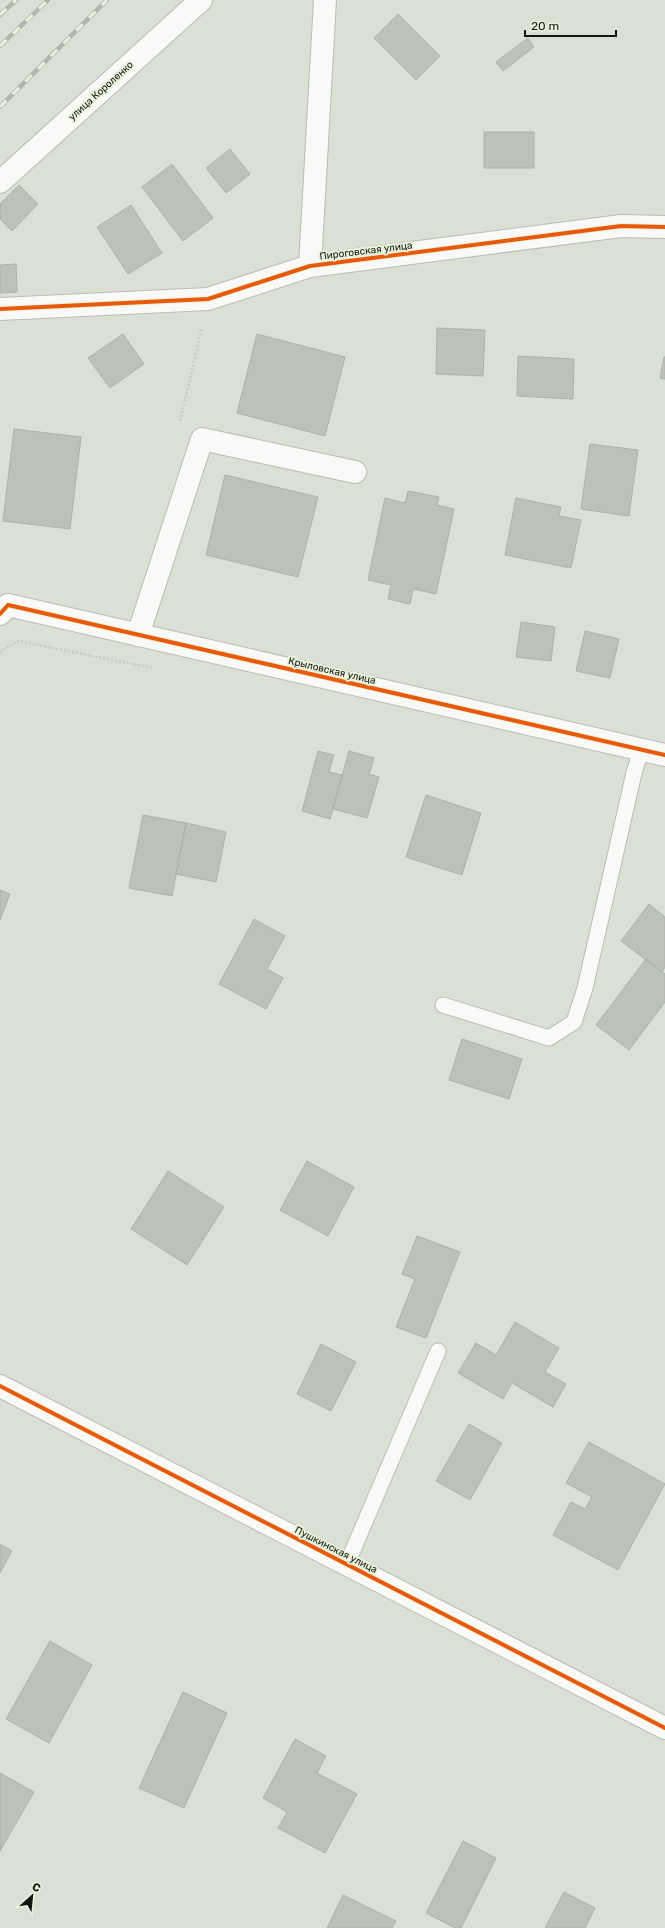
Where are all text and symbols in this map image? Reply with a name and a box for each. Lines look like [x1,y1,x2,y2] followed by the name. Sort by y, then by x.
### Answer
[525,12,616,38] scale bar
[531,19,559,33] text: 20 m
[66,59,136,123] street label: улица Короленко
[319,239,413,263] street label: Пироговская улица
[287,655,377,687] street label: Крыловская улица
[293,1524,379,1576] street label: Пушкинская улица
[12,1876,52,1916] north arrow
[30,1880,43,1895] text: С

